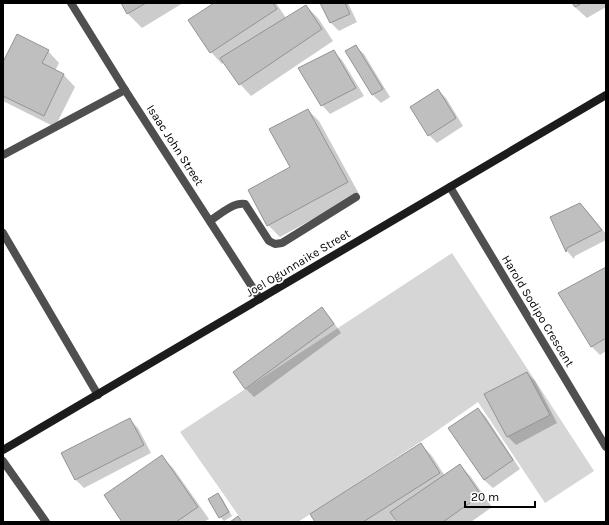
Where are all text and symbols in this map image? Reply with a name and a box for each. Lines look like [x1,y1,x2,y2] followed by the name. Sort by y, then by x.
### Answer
[144,102,207,188] street label: Isaac John Street
[243,226,353,300] street label: Joel Ogunnaike Street
[499,253,577,370] street label: Harold Sodipo Crescent
[465,483,535,509] scale bar
[471,490,499,504] text: 20 m

